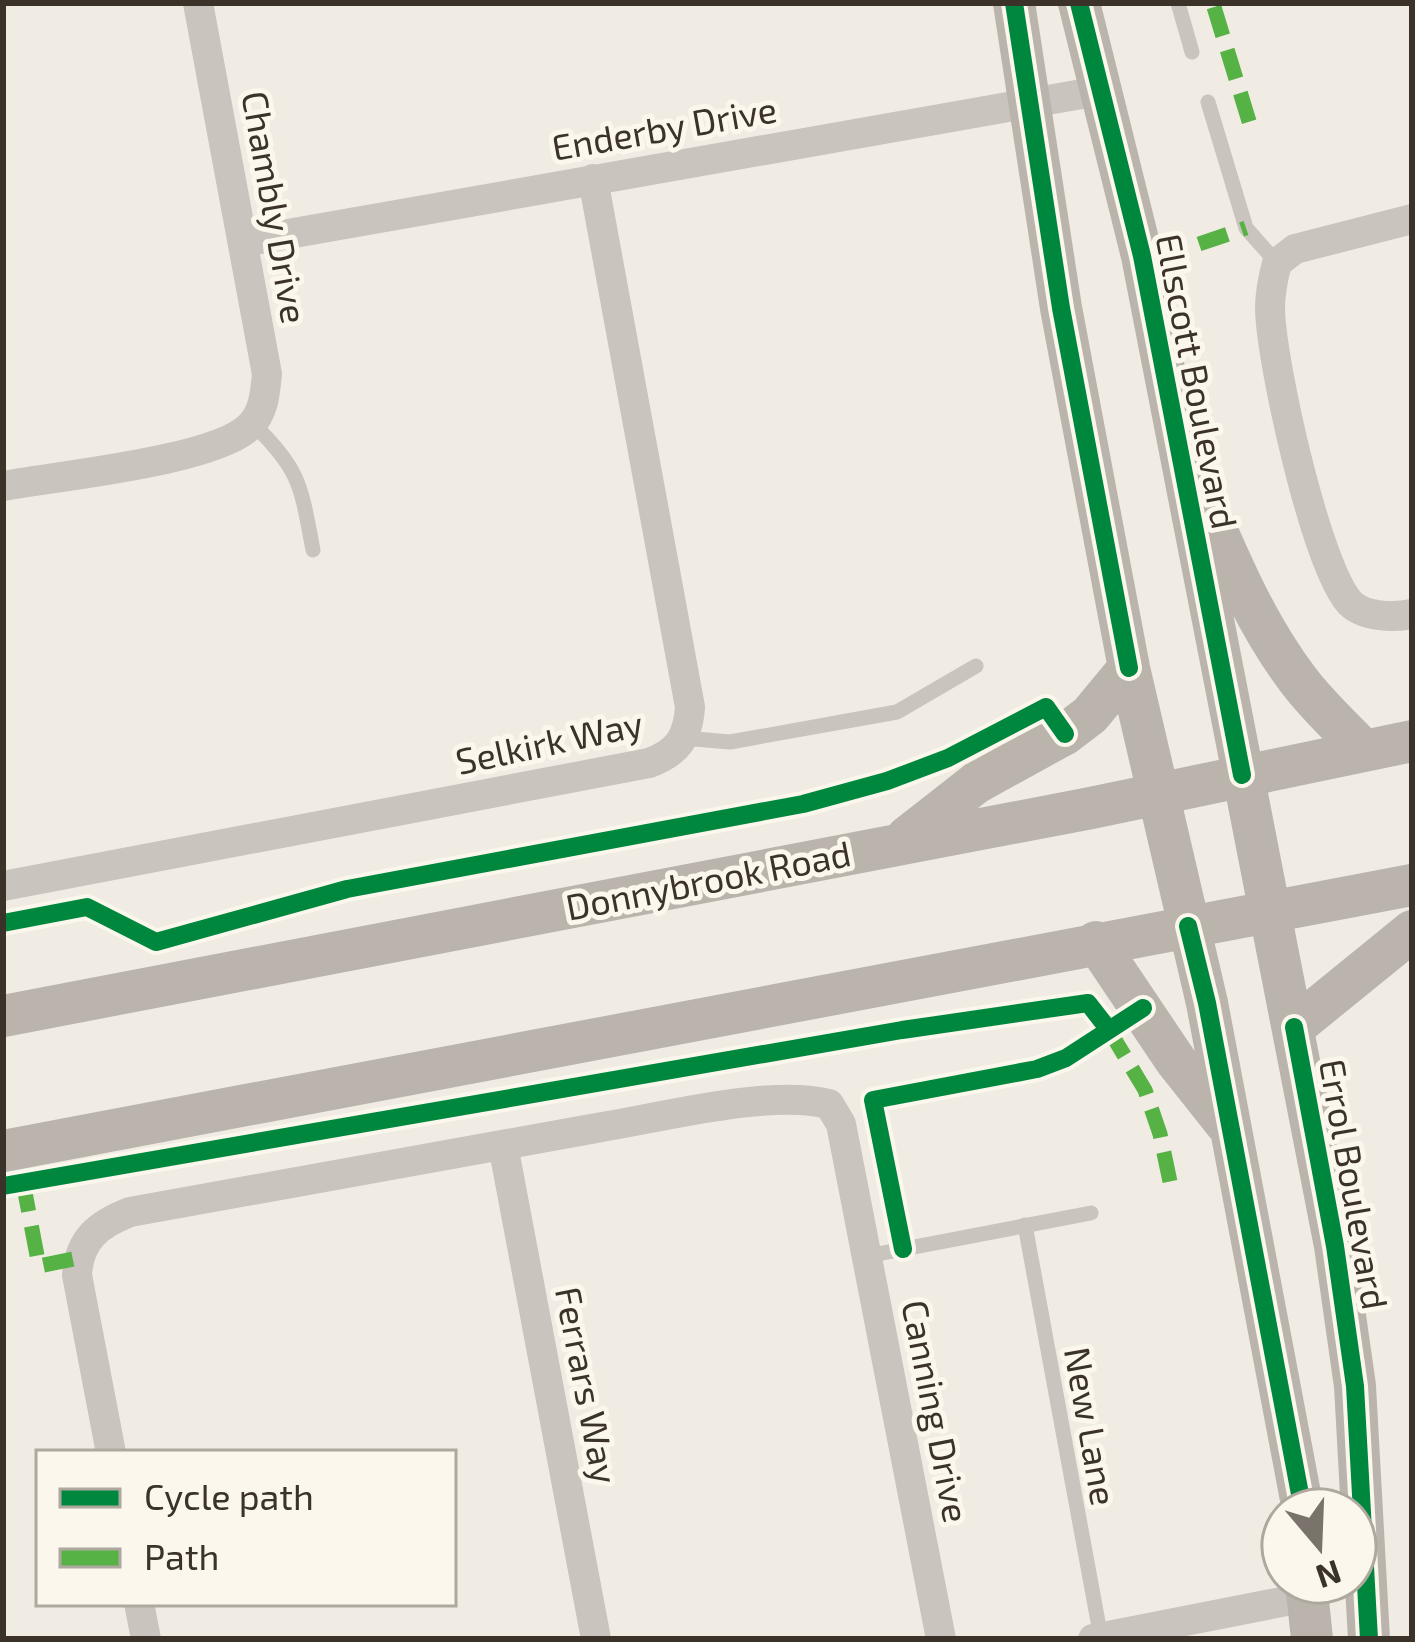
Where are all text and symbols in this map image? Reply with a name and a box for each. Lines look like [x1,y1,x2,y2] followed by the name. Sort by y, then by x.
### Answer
[548,86,780,168] street label: Enderby Drive
[234,88,318,326] street label: Chambly Drive
[1148,230,1248,532] street label: Ellscott Boulevard
[452,700,646,782] street label: Selkirk Way
[562,830,854,928] street label: Donnybrook Road
[1312,1055,1398,1313] street label: Errol Boulevard
[548,1283,628,1487] street label: Ferrars Way
[894,1296,980,1526] street label: Canning Drive
[1057,1343,1127,1509] street label: New Lane
[36,1450,456,1606] legend
[144,1474,314,1517] text: Cycle path
[1259,1486,1379,1606] north arrow
[144,1534,220,1577] text: Path
[1311,1553,1347,1598] text: N

